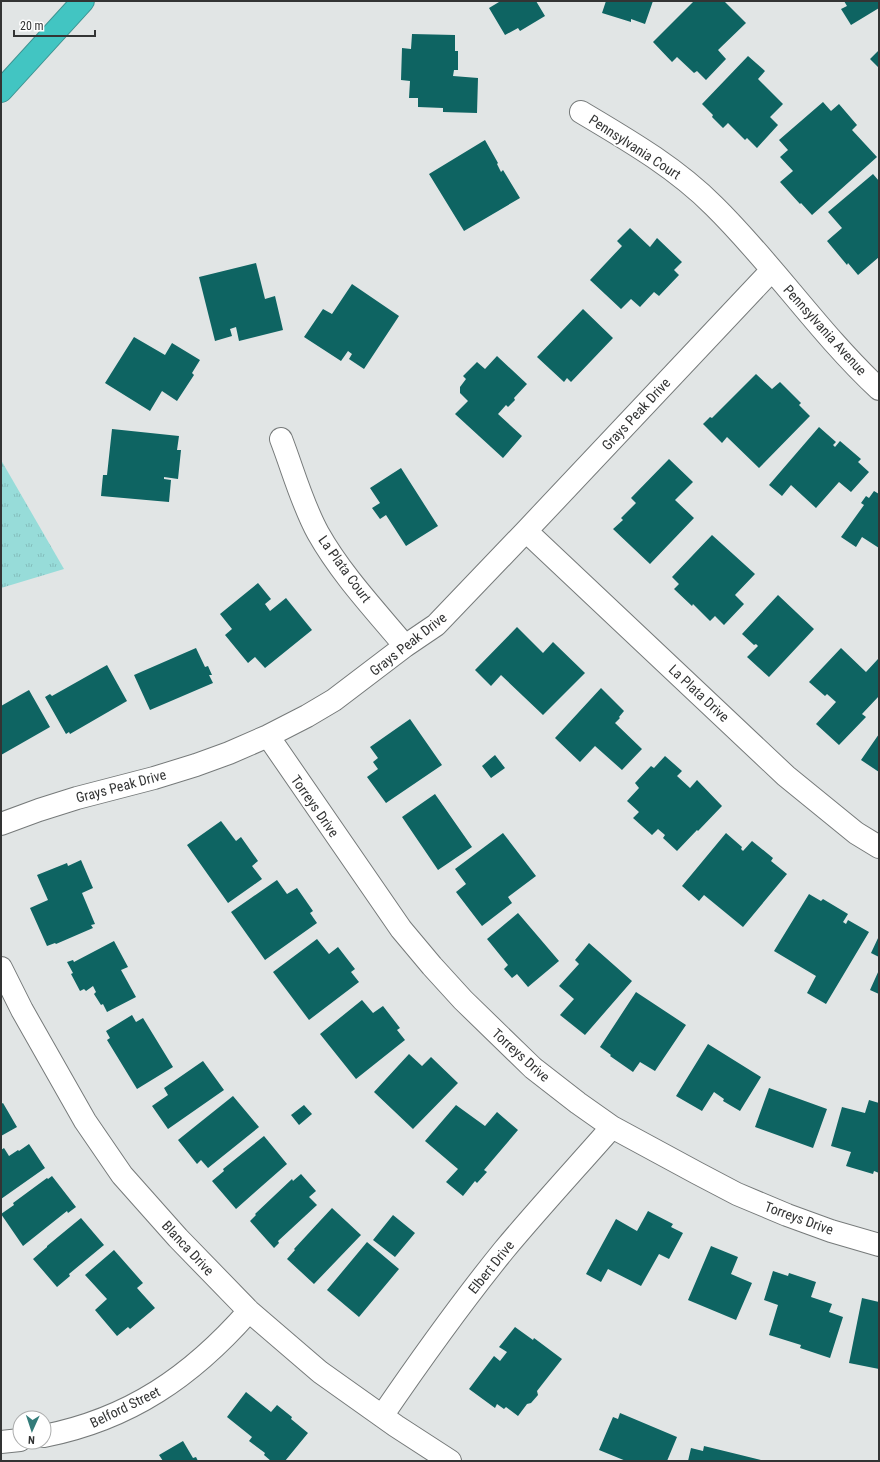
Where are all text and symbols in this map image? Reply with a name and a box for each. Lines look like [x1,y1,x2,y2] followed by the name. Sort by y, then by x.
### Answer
[14,12,95,38] scale bar
[20,19,44,33] text: 20 m
[586,111,684,183] street label: Pennsylvania Court
[780,282,870,379] street label: Pennsylvania Avenue
[599,374,674,453] street label: Grays Peak Drive
[315,532,375,606] street label: La Plata Court
[367,609,450,679] street label: Grays Peak Drive
[666,661,733,725] street label: La Plata Drive
[74,766,168,806] street label: Grays Peak Drive
[288,772,342,840] street label: Torreys Drive
[489,1025,553,1085] street label: Torreys Drive
[762,1198,836,1238] street label: Torreys Drive
[159,1217,218,1279] street label: Blanca Drive
[465,1237,517,1297] street label: Elbert Drive
[87,1383,163,1431] street label: Belford Street
[12,1410,52,1450] north arrow
[28,1433,35,1446] text: N

